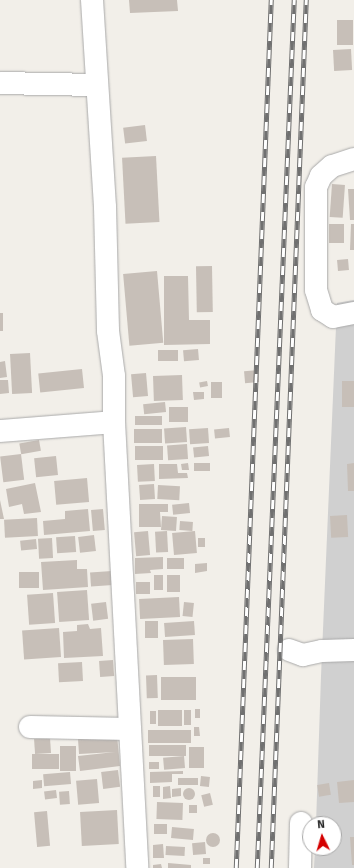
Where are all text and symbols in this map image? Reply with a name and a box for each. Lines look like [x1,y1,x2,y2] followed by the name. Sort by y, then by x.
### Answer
[302,816,342,856] north arrow
[317,818,325,831] text: N

